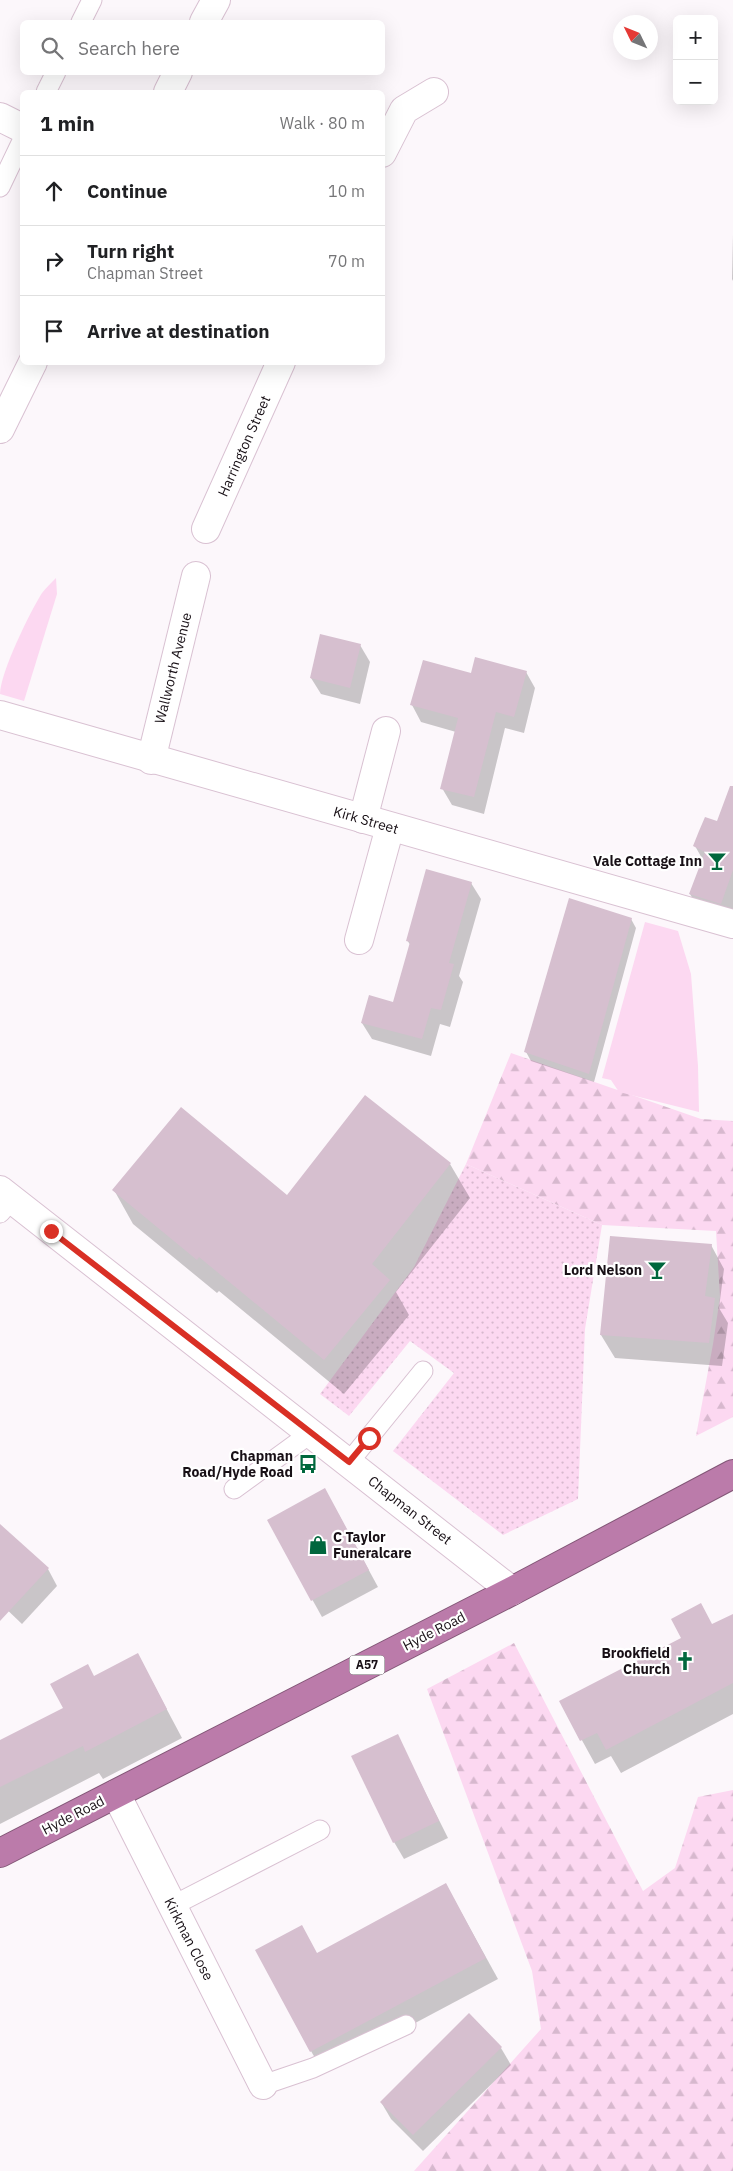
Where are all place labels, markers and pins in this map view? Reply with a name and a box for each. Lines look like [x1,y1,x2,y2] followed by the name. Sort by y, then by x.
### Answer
[706,850,728,872] bar icon: Vale Cottage Inn
[593,852,702,870] place label: Vale Cottage Inn
[646,1259,668,1281] bar icon: Lord Nelson
[564,1261,642,1279] place label: Lord Nelson
[182,1447,293,1481] place label: Chapman Road/Hyde Road
[297,1453,319,1475] bus stop icon: Chapman Road/Hyde Road
[333,1528,412,1562] place label: C Taylor Funeralcare
[307,1534,329,1556] shop icon: C Taylor Funeralcare
[602,1644,670,1678] place label: Brookfield Church
[674,1650,696,1672] church icon: Brookfield Church

